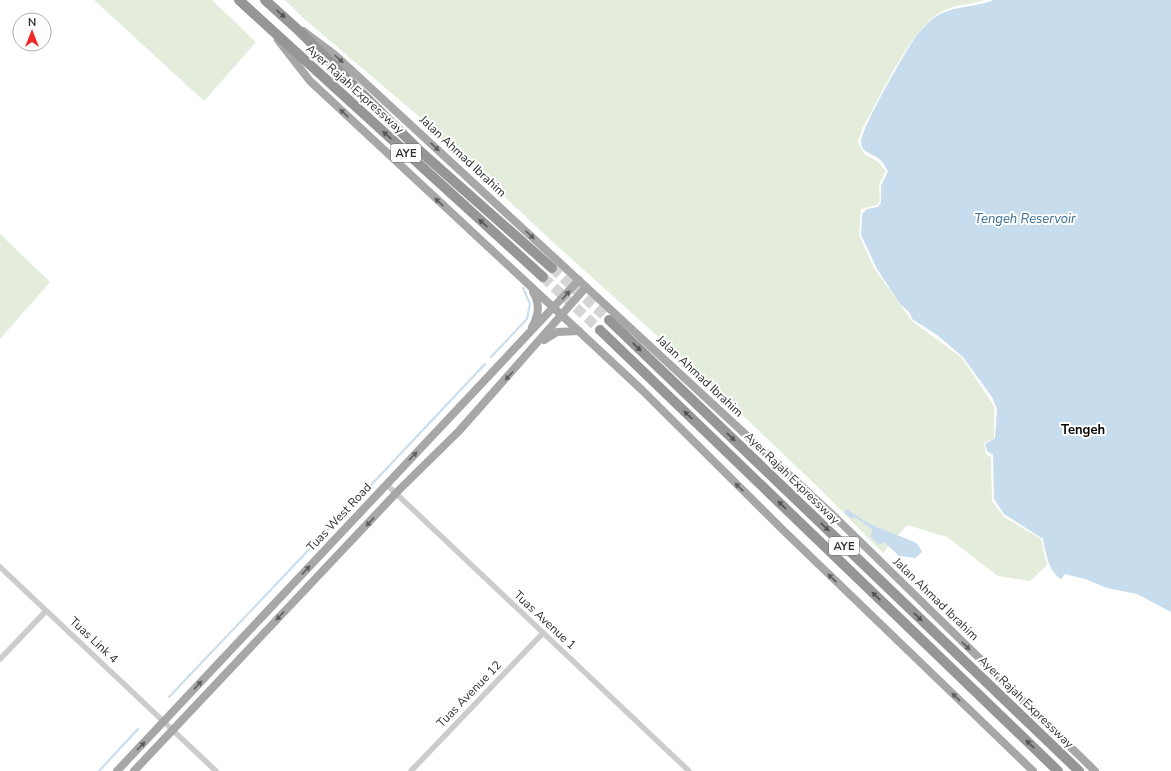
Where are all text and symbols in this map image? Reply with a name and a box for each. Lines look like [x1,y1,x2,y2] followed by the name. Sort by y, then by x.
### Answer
[276,9,285,18] one-way arrow
[12,12,52,52] north arrow
[28,15,36,30] text: N
[303,41,408,138] street label: Ayer Rajah Expressway
[334,54,345,63] one-way arrow
[340,109,349,118] one-way arrow
[416,111,510,200] street label: Jalan Ahmad Ibrahim
[382,131,392,140] one-way arrow
[430,142,440,152] one-way arrow
[391,144,421,162] road number: AYE
[434,197,444,207] one-way arrow
[974,210,1076,228] water label: Tengeh Reservoir
[478,218,488,227] one-way arrow
[525,231,535,240] one-way arrow
[562,289,571,300] one-way arrow
[653,331,747,420] street label: Jalan Ahmad Ibrahim
[632,342,642,352] one-way arrow
[504,370,513,381] one-way arrow
[683,410,693,420] one-way arrow
[1061,421,1105,439] district label: Tengeh
[741,428,844,528] street label: Ayer Rajah Expressway
[726,432,736,442] one-way arrow
[408,451,418,461] one-way arrow
[303,479,375,555] street label: Tuas West Road
[734,482,744,492] one-way arrow
[777,501,787,510] one-way arrow
[365,517,374,527] one-way arrow
[820,522,829,531] one-way arrow
[829,537,859,555] road number: AYE
[889,553,982,644] street label: Jalan Ahmad Ibrahim
[301,565,310,574] one-way arrow
[827,573,837,582] one-way arrow
[510,587,580,653] street label: Tuas Avenue 1
[871,591,881,600] one-way arrow
[276,611,285,621] one-way arrow
[913,612,923,622] one-way arrow
[66,613,122,667] street label: Tuas Link 4
[961,641,971,651] one-way arrow
[975,652,1078,752] street label: Ayer Rajah Expressway
[433,657,505,731] street label: Tuas Avenue 12
[193,680,203,690] one-way arrow
[951,692,961,702] one-way arrow
[1025,739,1035,749] one-way arrow
[136,741,145,751] one-way arrow

